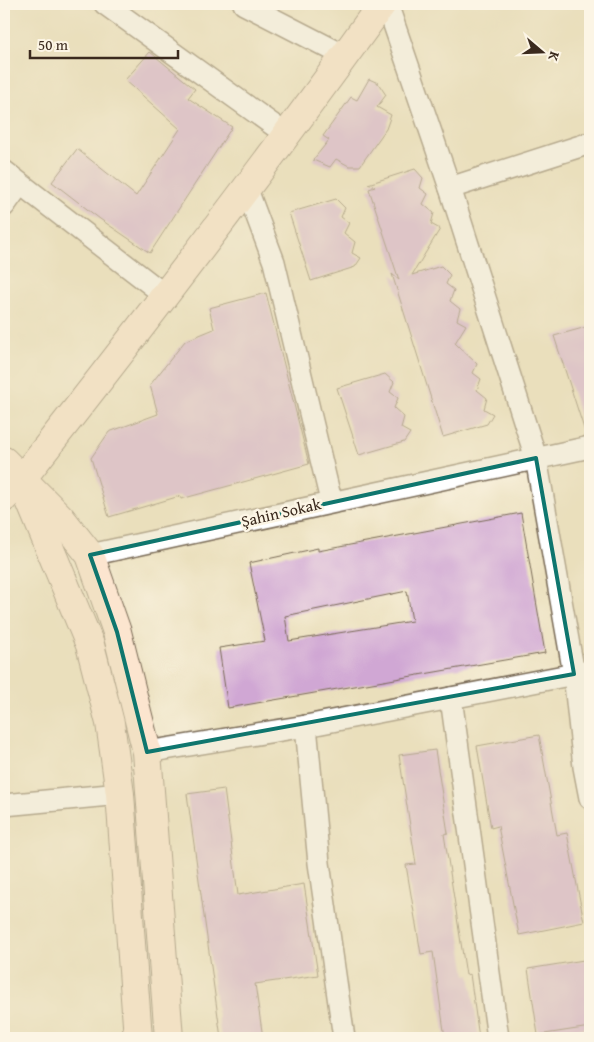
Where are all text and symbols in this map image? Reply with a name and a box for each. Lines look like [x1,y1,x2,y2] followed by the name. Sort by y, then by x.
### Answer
[30,28,178,60] scale bar
[516,28,566,78] north arrow
[38,34,69,55] text: 50 m
[543,49,565,64] text: K
[239,491,324,533] street label: Şahin Sokak

